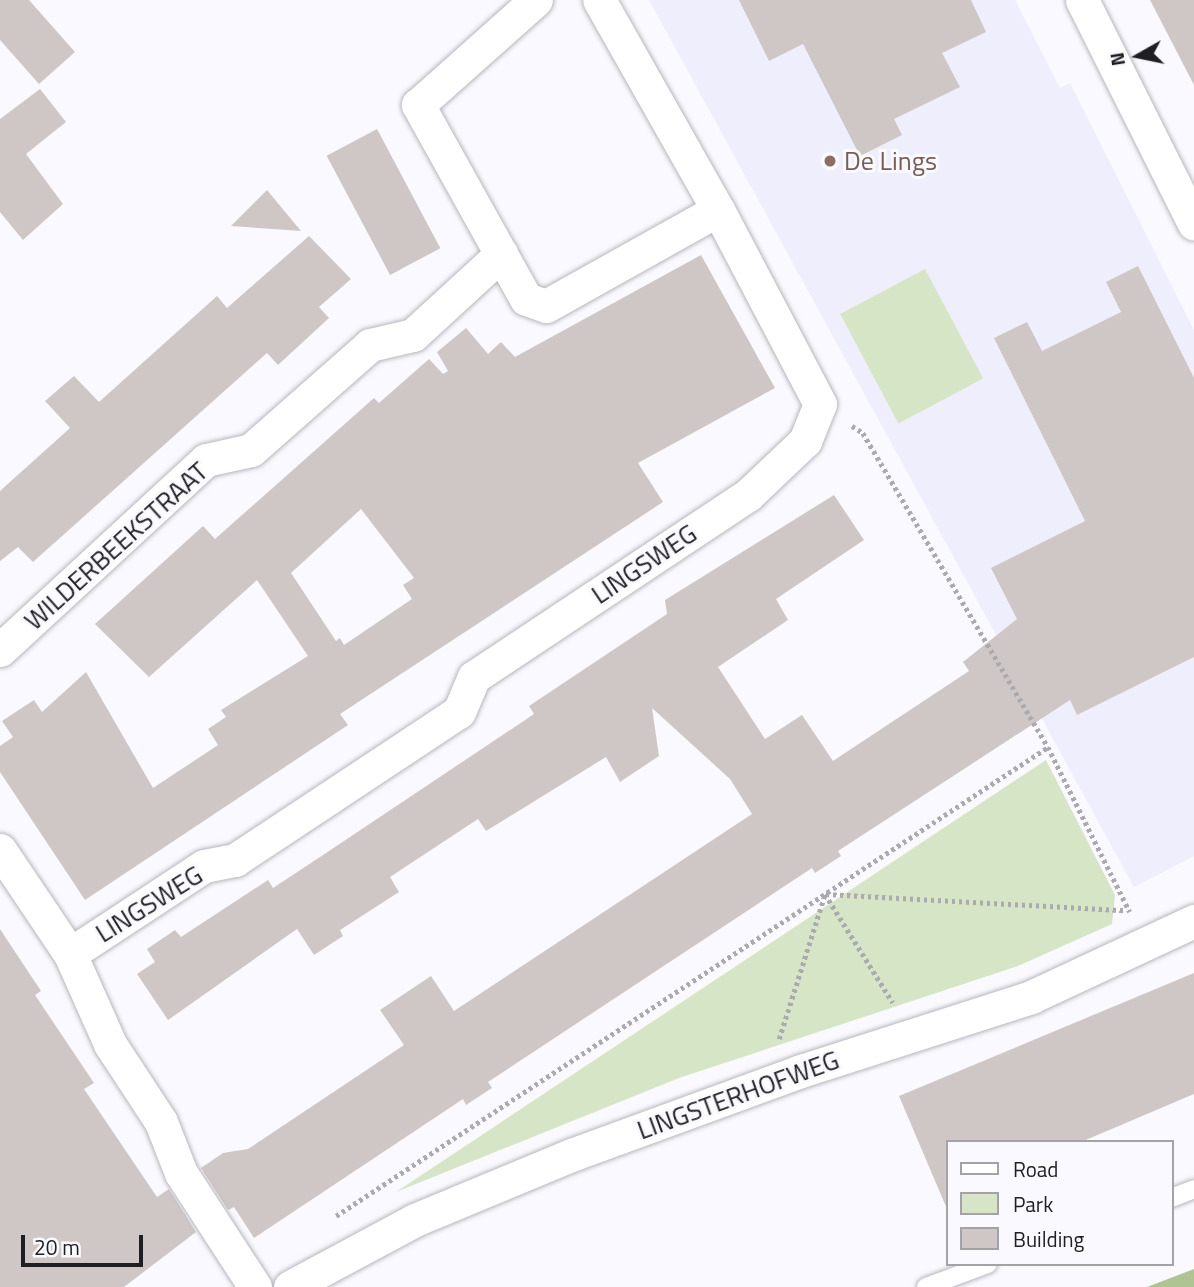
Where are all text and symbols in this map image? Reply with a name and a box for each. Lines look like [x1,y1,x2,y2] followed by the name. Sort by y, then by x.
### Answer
[1103,21,1173,91] north arrow
[1101,51,1132,68] text: N
[844,145,937,177] place label: De Lings
[822,153,838,169] marker: De Lings
[18,456,214,636] street label: WILDERBEEKSTRAAT
[586,518,702,610] street label: LINGSWEG
[90,859,208,949] street label: LINGSWEG
[633,1044,843,1146] street label: LINGSTERHOFWEG
[946,1140,1173,1266] legend
[1013,1153,1058,1185] text: Road
[1013,1188,1053,1220] text: Park
[24,1220,147,1264] scale bar
[1013,1223,1084,1255] text: Building
[34,1231,80,1263] text: 20 m

